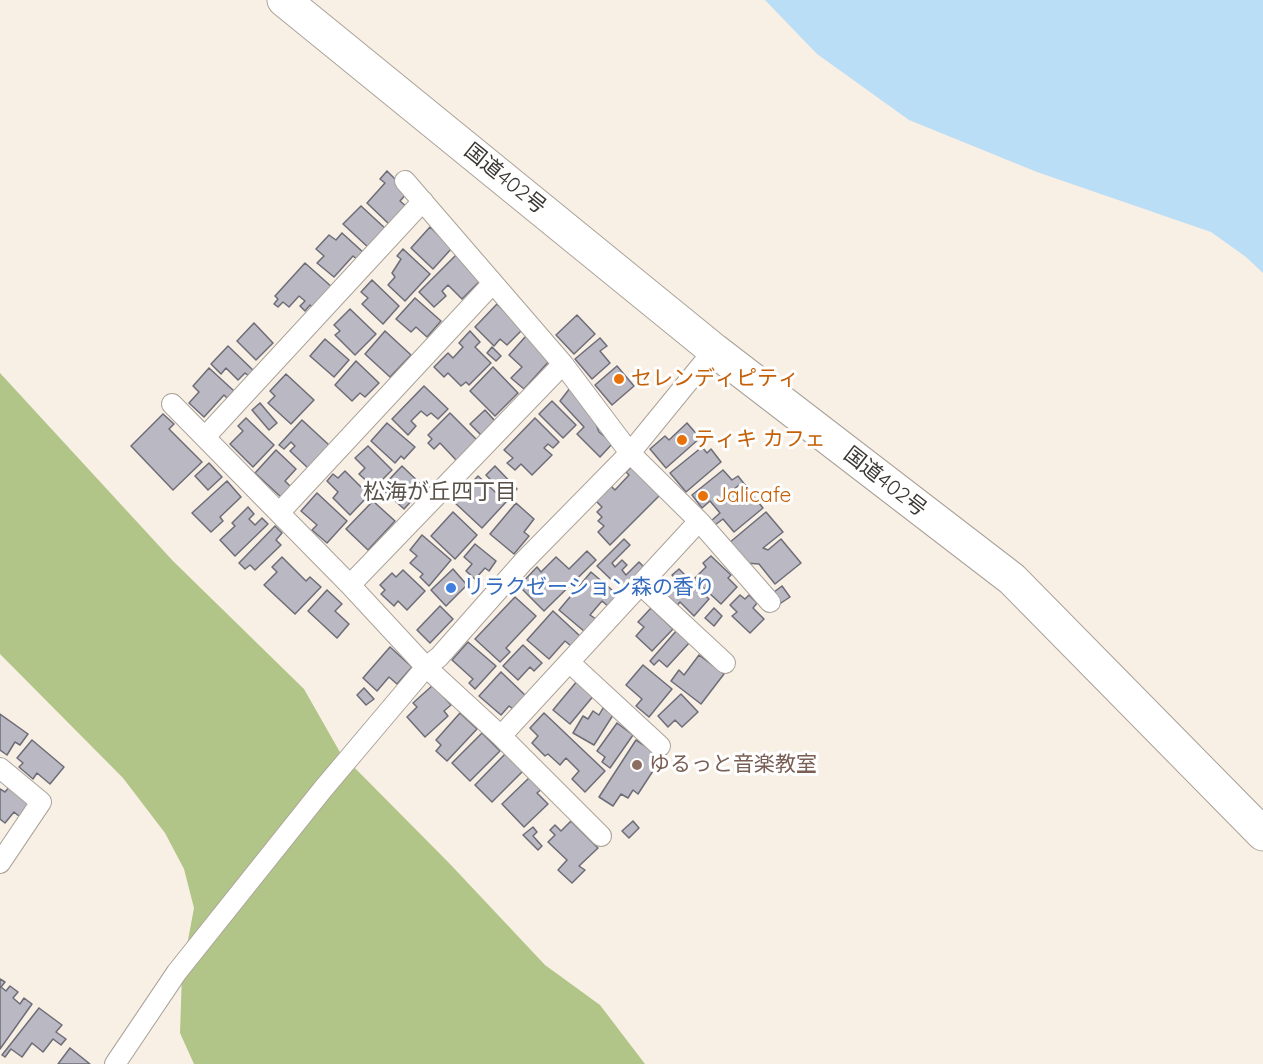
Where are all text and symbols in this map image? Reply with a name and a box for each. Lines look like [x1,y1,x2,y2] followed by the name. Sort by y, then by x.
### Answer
[459,138,551,220] street label: 国道402号
[631,366,799,392] place label: セレンディピティ
[612,372,626,386] marker: セレンディピティ
[694,427,826,453] place label: ティキ カフェ
[675,433,689,447] marker: ティキ カフェ
[839,442,931,522] street label: 国道402号
[363,479,517,505] district label: 松海が丘四丁目
[715,483,791,509] place label: Jalicafe
[696,489,710,503] marker: Jalicafe
[463,575,715,601] place label: リラクゼーション森の香り
[444,581,458,595] marker: リラクゼーション森の香り
[649,752,817,778] place label: ゆるっと音楽教室
[630,758,644,772] marker: ゆるっと音楽教室

